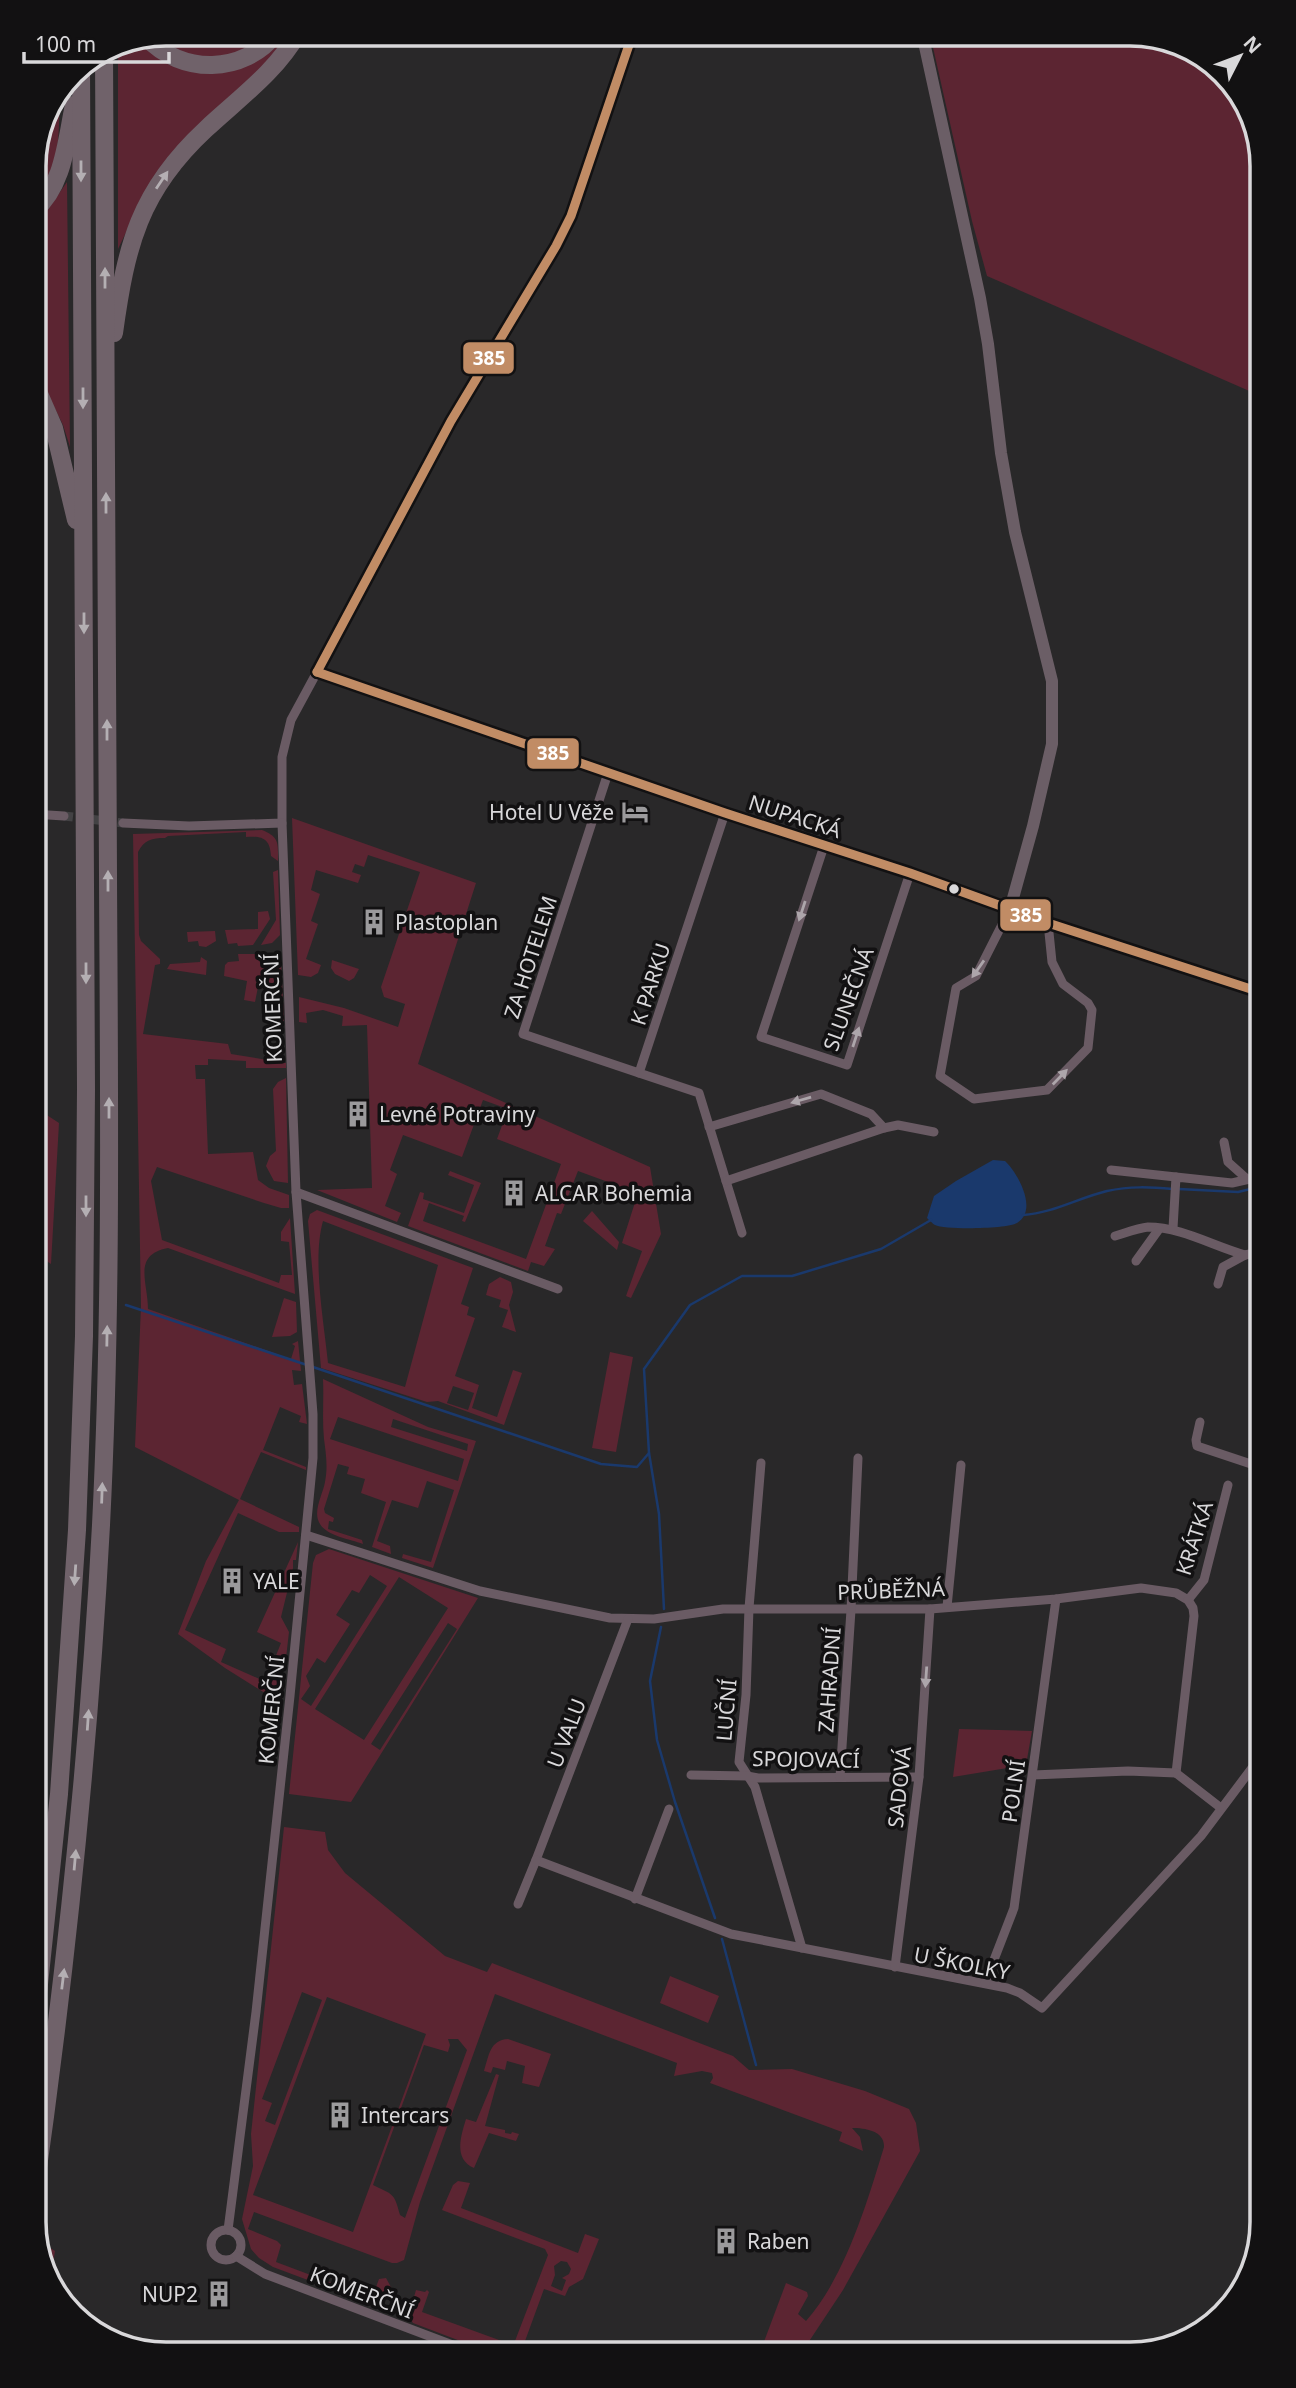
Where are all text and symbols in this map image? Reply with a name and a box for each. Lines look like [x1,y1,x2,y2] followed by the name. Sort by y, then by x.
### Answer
[24,21,170,65] scale bar
[1205,21,1275,91] north arrow
[35,30,96,58] text: 100 m
[1238,30,1267,59] text: N
[76,160,87,182] one-way arrow
[155,171,169,189] one-way arrow
[99,267,111,289] one-way arrow
[462,341,515,375] line badge: 385
[473,345,505,371] text: 385
[77,388,89,410] one-way arrow
[100,492,112,514] one-way arrow
[78,612,90,634] one-way arrow
[101,719,113,741] one-way arrow
[526,737,580,770] line badge: 385
[537,740,569,766] text: 385
[745,788,845,844] street label: NUPACKÁ
[620,797,650,827] hotel icon: Hotel U Věže
[489,798,614,826] place label: Hotel U Věže
[102,869,114,891] one-way arrow
[947,882,961,896] unlabelled marker
[497,892,563,1022] street label: ZA HOTELEM
[999,898,1052,932] line badge: 385
[797,900,807,921] one-way arrow
[1010,902,1042,928] text: 385
[359,907,389,937] building icon: Plastoplan
[395,908,498,936] place label: Plastoplan
[624,939,676,1029] street label: K PARKU
[816,943,880,1055] street label: SLUNEČNÁ
[256,953,288,1063] street label: KOMERČNÍ
[971,960,985,978] one-way arrow
[80,962,92,984] one-way arrow
[851,1027,861,1048] one-way arrow
[1051,1068,1068,1085] one-way arrow
[790,1096,811,1106] one-way arrow
[103,1097,115,1119] one-way arrow
[343,1099,373,1129] building icon: Levné Potraviny
[379,1100,535,1128] place label: Levné Potraviny
[499,1178,529,1208] building icon: ALCAR Bohemia
[535,1179,692,1207] place label: ALCAR Bohemia
[80,1196,92,1218] one-way arrow
[102,1324,113,1346] one-way arrow
[97,1482,108,1504] one-way arrow
[1169,1497,1219,1579] street label: KRÁTKÁ
[69,1564,80,1586] one-way arrow
[217,1566,247,1596] building icon: YALE
[253,1567,300,1595] place label: YALE
[837,1574,946,1606] street label: PRŮBĚŽNÁ
[811,1626,847,1734] street label: ZAHRADNÍ
[251,1654,291,1766] street label: KOMERČNÍ
[920,1666,931,1688] one-way arrow
[709,1678,743,1742] street label: LUČNÍ
[540,1694,592,1772] street label: U VALU
[83,1709,94,1731] one-way arrow
[752,1744,860,1774] street label: SPOJOVACÍ
[881,1744,917,1829] street label: SADOVÁ
[995,1758,1031,1824] street label: POLNÍ
[70,1848,81,1870] one-way arrow
[912,1940,1012,1986] street label: U ŠKOLKY
[57,1968,68,1990] one-way arrow
[325,2100,355,2130] building icon: Intercars
[361,2101,449,2129] place label: Intercars
[711,2226,741,2256] building icon: Raben
[747,2227,810,2255] place label: Raben
[306,2259,418,2325] street label: KOMERČNÍ
[204,2279,234,2309] building icon: NUP2
[142,2280,198,2308] place label: NUP2

